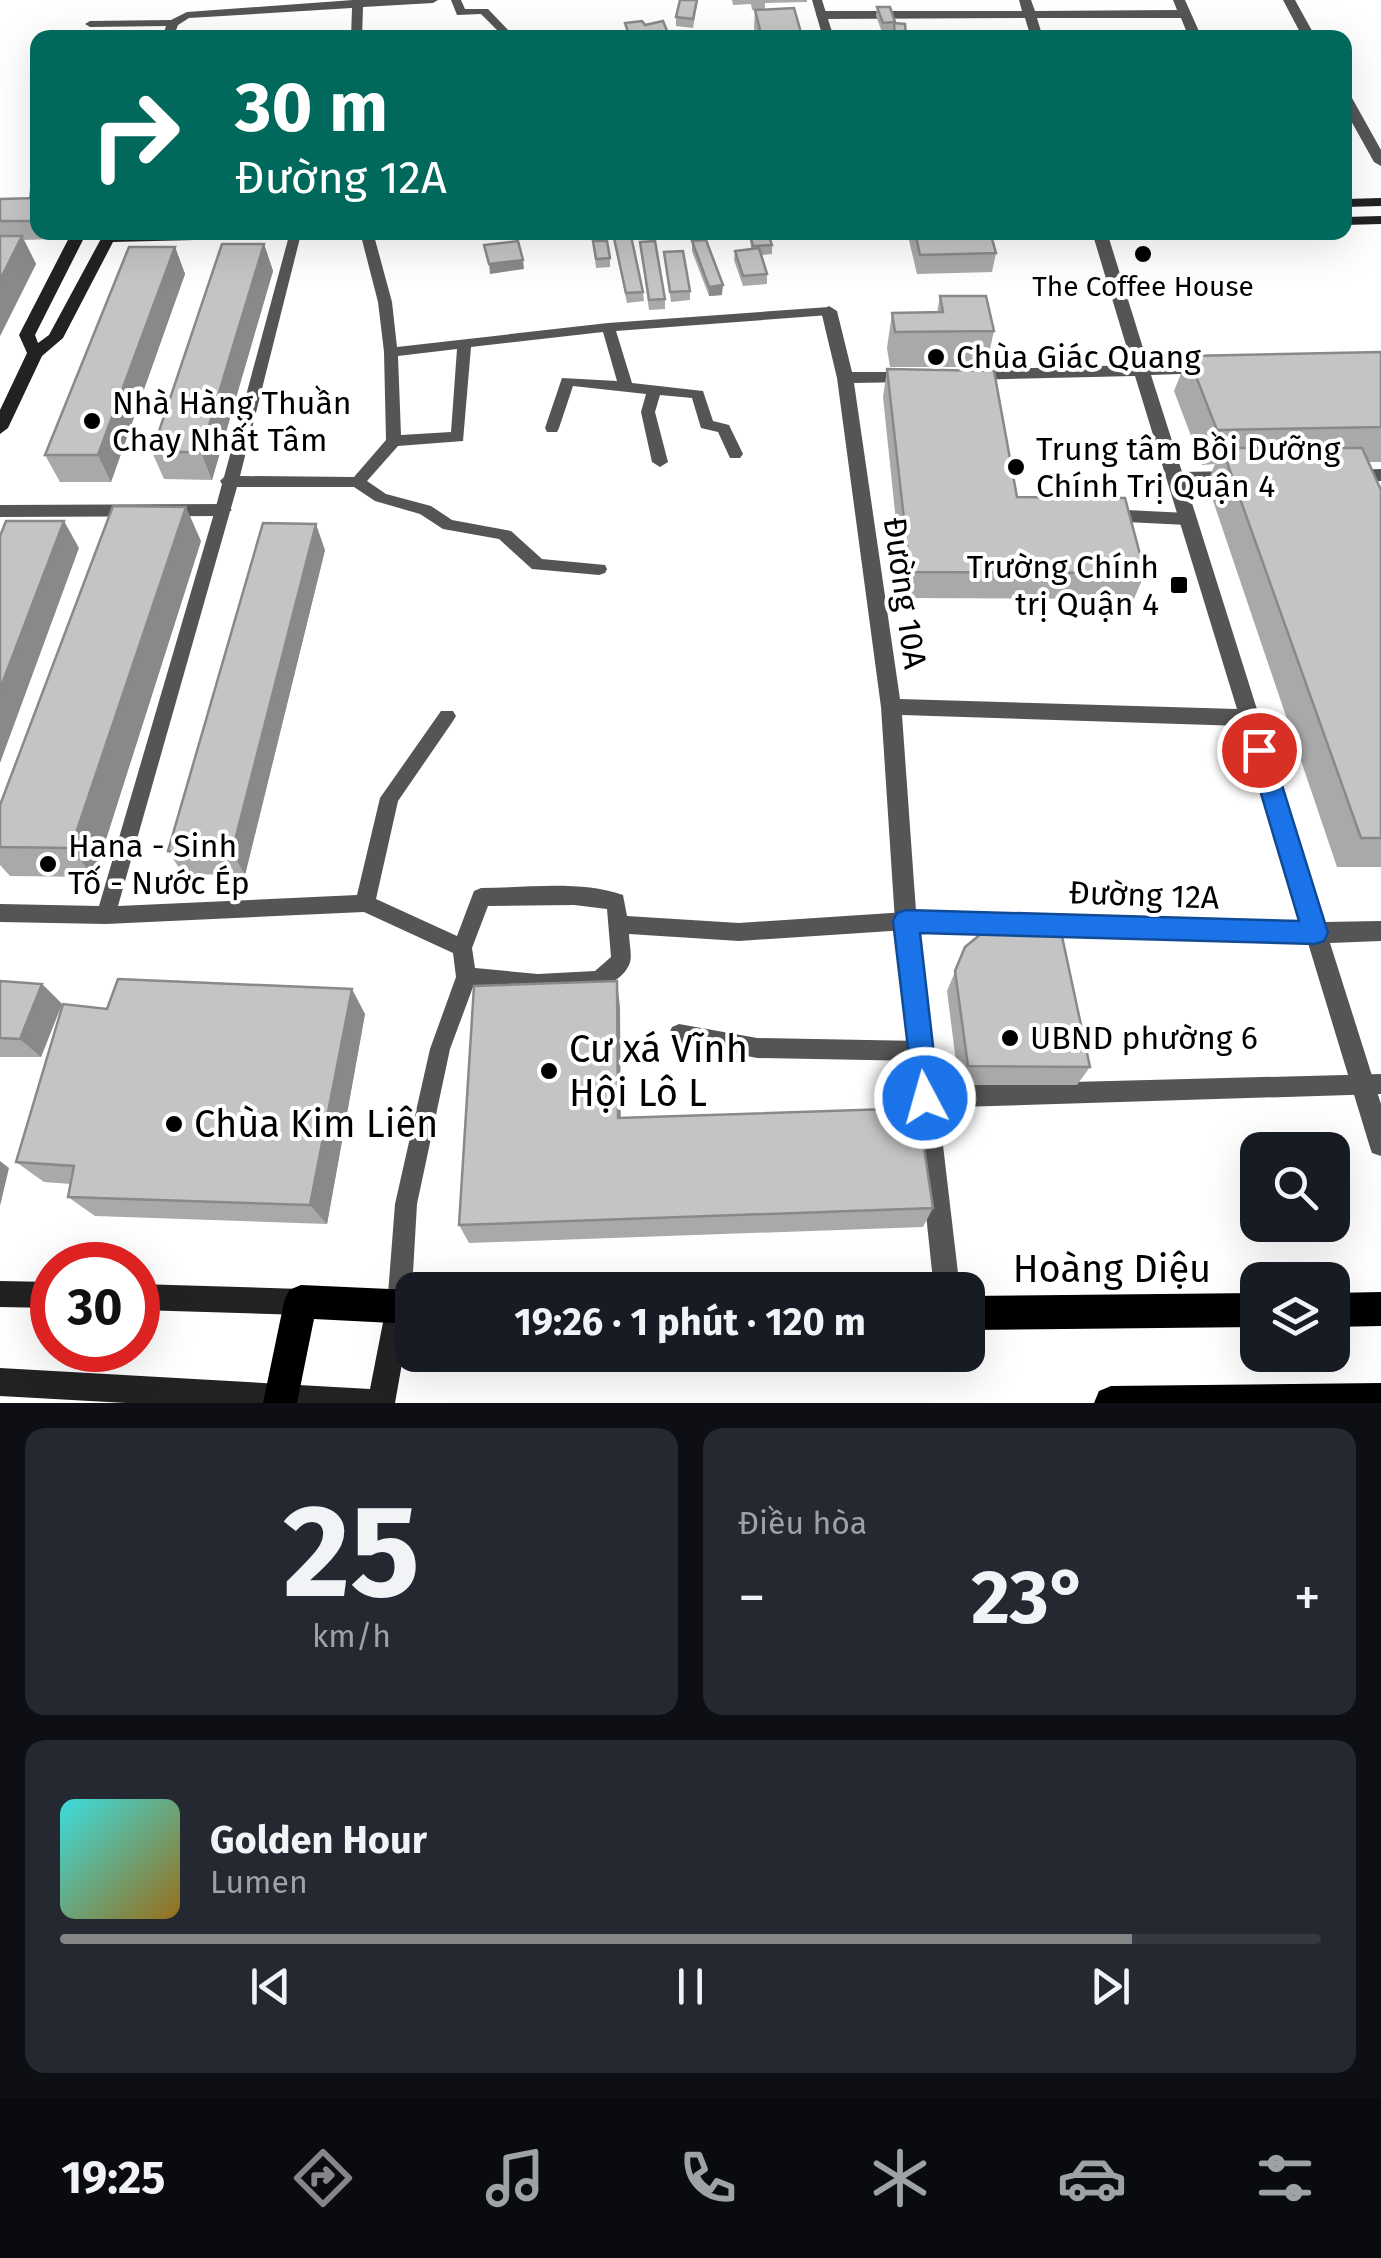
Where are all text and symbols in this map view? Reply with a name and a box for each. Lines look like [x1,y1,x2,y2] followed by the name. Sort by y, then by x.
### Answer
[235,66,388,150] text: 30 m
[70,70,200,200] icon: right
[235,151,447,205] text: Đường 12A
[1132,243,1154,265] marker: The Coffee House
[1032,270,1254,303] place label: The Coffee House
[956,338,1201,376] place label: Chùa Giác Quang
[925,346,947,368] marker: Chùa Giác Quang
[112,384,352,459] place label: Nhà Hàng Thuần Chay Nhất Tâm
[81,410,103,432] marker: Nhà Hàng Thuần Chay Nhất Tâm
[1036,430,1341,505] place label: Trung tâm Bồi Dưỡng Chính Trị Quận 4
[1005,456,1027,478] marker: Trung tâm Bồi Dưỡng Chính Trị Quận 4
[876,515,935,672] street label: Đường 10A
[967,548,1159,623] place label: Trường Chính trị Quận 4
[1168,574,1190,596] marker: Trường Chính trị Quận 4
[1217,708,1302,793] pin
[1232,723,1287,778] icon: arrive
[68,827,250,902] place label: Hana - Sinh Tố - Nước Ép
[37,853,59,875] marker: Hana - Sinh Tố - Nước Ép
[1068,873,1221,917] street label: Đường 12A
[1030,1019,1258,1057] place label: UBND phường 6
[569,1026,748,1116] place label: Cư xá Vĩnh Hội Lô L
[999,1027,1021,1049] marker: UBND phường 6
[873,1046,977,1150] position arrow
[538,1060,560,1082] marker: Cư xá Vĩnh Hội Lô L
[194,1101,438,1147] place label: Chùa Kim Liên
[163,1113,185,1135] marker: Chùa Kim Liên
[1240,1132,1350,1372] map controls
[1240,1132,1350,1242] button: search
[30,1242,160,1372] speed limit sign: 30
[1013,1246,1211,1292] street label: Hoàng Diệu
[1240,1262,1350,1372] button: layers
[514,1299,866,1345] text: 19:26 · 1 phút · 120 m
[283,1474,420,1630] text: 25
[738,1504,867,1542] text: Điều hòa
[971,1553,1088,1643] text: 23°
[738,1565,766,1631] text: −
[1294,1565,1321,1631] text: +
[312,1617,391,1655] text: km/h
[210,1817,427,1863] text: Golden Hour
[210,1863,308,1901] text: Lumen
[243,1959,298,2014] icon: previous
[663,1959,718,2014] icon: pause
[1083,1959,1138,2014] icon: next
[288,2143,358,2213] icon: directions
[480,2143,550,2213] icon: music
[673,2143,743,2213] icon: phone
[865,2143,935,2213] icon: climate
[1057,2143,1127,2213] icon: car
[1250,2143,1320,2213] icon: filters
[61,2151,165,2205] text: 19:25

